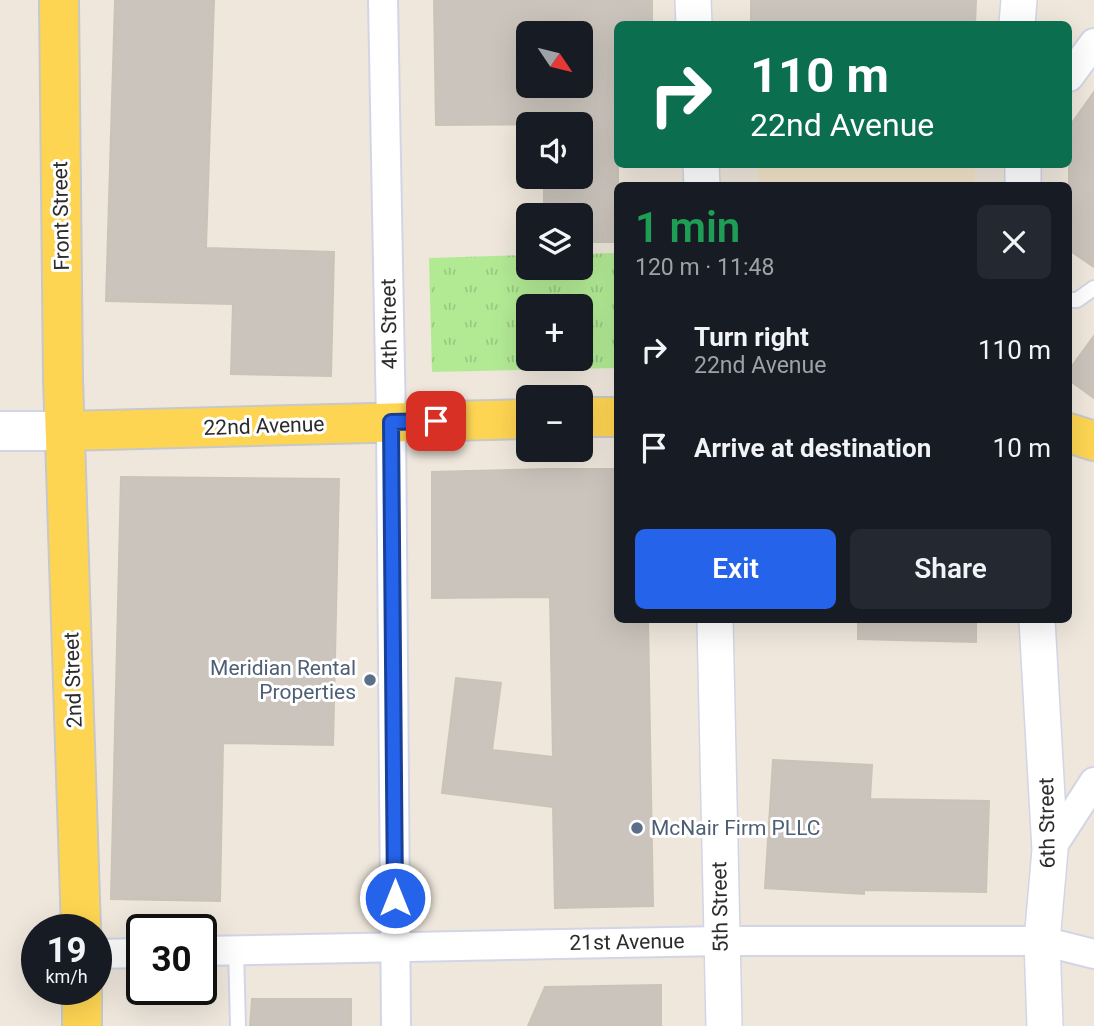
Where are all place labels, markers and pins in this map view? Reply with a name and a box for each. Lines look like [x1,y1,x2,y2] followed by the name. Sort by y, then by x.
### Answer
[406,391,466,451] pin
[210,656,356,704] place label: Meridian Rental Properties
[362,672,378,688] marker: Meridian Rental Properties
[651,816,821,840] place label: McNair Firm PLLC
[629,820,645,836] marker: McNair Firm PLLC

